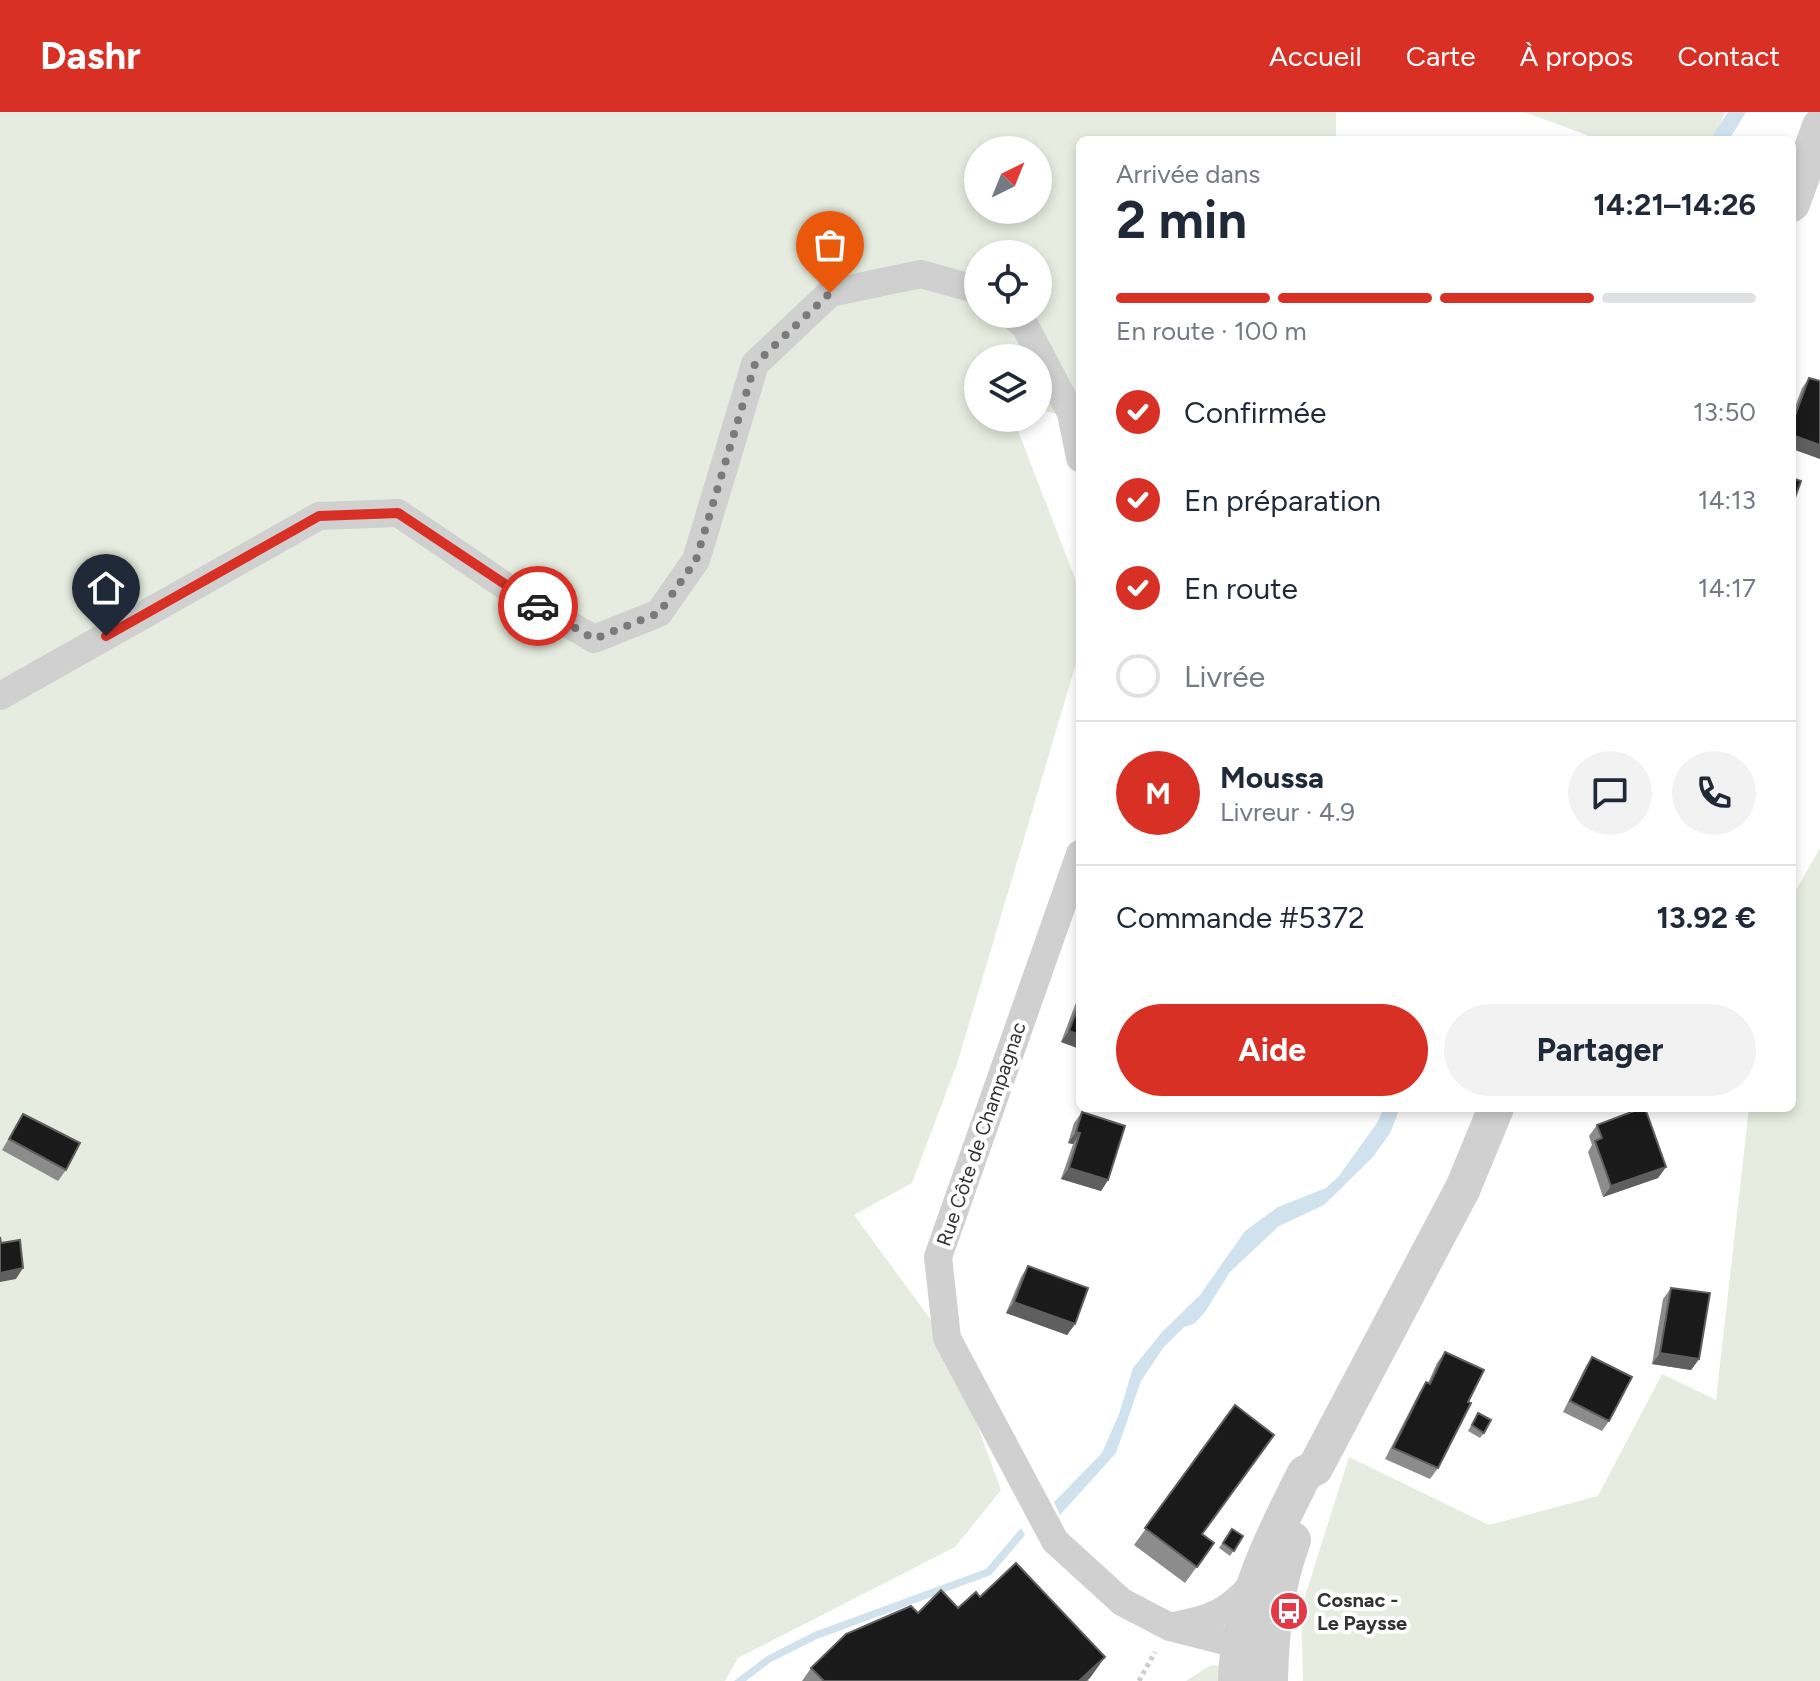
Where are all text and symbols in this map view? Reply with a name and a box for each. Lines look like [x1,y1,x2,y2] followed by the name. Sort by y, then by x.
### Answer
[40,33,141,79] text: Dashr
[1269,39,1362,73] text: Accueil
[1406,39,1475,73] text: Carte
[1519,39,1633,73] text: À propos
[1677,39,1780,73] text: Contact
[964,136,1052,224] north arrow
[964,136,1052,432] map controls
[1116,158,1260,190] text: Arrivée dans
[1593,186,1756,223] text: 14:21–14:26
[1116,189,1247,251] text: 2 min
[796,211,864,293] pin
[808,223,852,267] icon: bag
[964,240,1052,328] button: locate
[1116,315,1307,347] text: En route · 100 m
[964,344,1052,432] button: layers
[1116,390,1160,434] icon: check
[1184,394,1326,431] text: Confirmée
[1693,396,1756,428] text: 13:50
[1116,478,1160,522] icon: check
[1184,482,1381,519] text: En préparation
[1698,484,1756,516] text: 14:13
[72,554,140,636] pin
[84,566,128,610] icon: home
[498,566,578,646] courier
[1116,566,1160,610] icon: check
[1184,570,1298,607] text: En route
[1698,572,1756,604] text: 14:17
[516,584,560,628] icon: car
[1184,658,1265,695] text: Livrée
[1568,751,1652,835] button: chat
[1672,751,1756,835] button: phone
[1220,759,1324,796] text: Moussa
[1145,775,1171,812] text: M
[1220,796,1355,828] text: Livreur · 4.9
[1116,899,1365,936] text: Commande #5372
[1656,899,1756,936] text: 13.92 €
[1116,1004,1428,1096] button: Aide
[1444,1004,1756,1096] button: Partager
[931,1019,1031,1249] street label: Rue Côte de Champagnac
[1317,1588,1407,1635] place label: Cosnac - Le Paysse
[1268,1590,1310,1632] bus stop icon: Cosnac - Le Paysse

